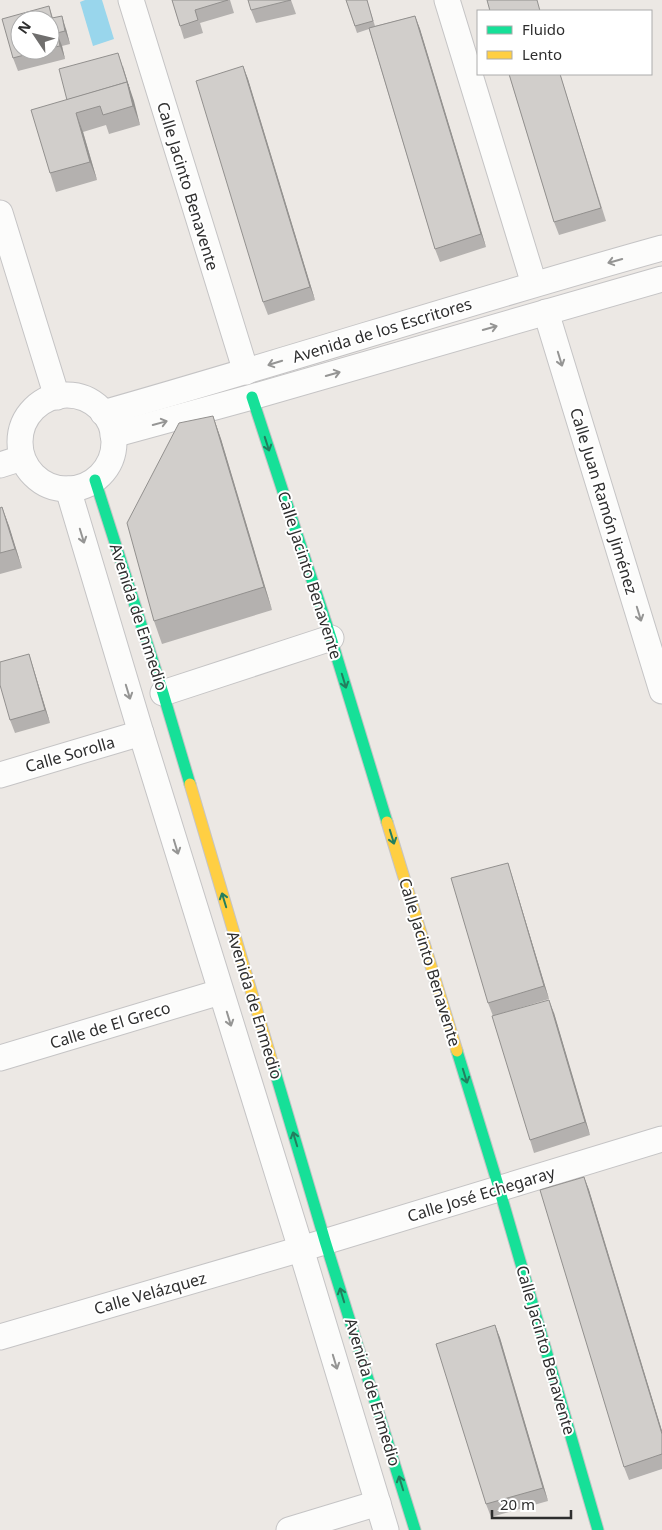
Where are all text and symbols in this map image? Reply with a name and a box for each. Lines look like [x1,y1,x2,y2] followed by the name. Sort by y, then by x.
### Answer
[10,10,60,60] north arrow
[477,10,652,75] legend
[13,17,35,37] text: N
[522,19,565,39] text: Fluido
[522,44,562,64] text: Lento
[152,99,224,273] street label: Calle Jacinto Benavente
[607,257,623,266] one-way arrow
[290,292,474,368] street label: Avenida de los Escritores
[481,323,497,333] one-way arrow
[556,350,566,366] one-way arrow
[268,359,283,368] one-way arrow
[325,368,341,378] one-way arrow
[565,405,643,597] street label: Calle Juan Ramón Jiménez
[152,417,168,427] one-way arrow
[263,435,273,451] one-way arrow
[272,488,348,662] street label: Calle Jacinto Benavente
[78,528,88,544] one-way arrow
[105,540,173,694] street label: Avenida de Enmedio
[634,606,644,622] one-way arrow
[340,673,350,689] one-way arrow
[124,684,134,700] one-way arrow
[23,731,117,777] street label: Calle Sorolla
[387,828,397,844] one-way arrow
[171,839,181,855] one-way arrow
[394,875,466,1049] street label: Calle Jacinto Benavente
[219,892,229,908] one-way arrow
[222,928,288,1082] street label: Avenida de Enmedio
[47,996,173,1054] street label: Calle de El Greco
[224,1011,234,1027] one-way arrow
[460,1068,470,1084] one-way arrow
[290,1132,300,1148] one-way arrow
[405,1161,558,1227] street label: Calle José Echegaray
[511,1263,581,1437] street label: Calle Jacinto Benavente
[91,1266,209,1320] street label: Calle Velázquez
[337,1287,347,1303] one-way arrow
[340,1315,406,1469] street label: Avenida de Enmedio
[331,1354,340,1370] one-way arrow
[395,1476,405,1492] one-way arrow
[492,1488,571,1520] scale bar
[500,1494,535,1514] text: 20 m

